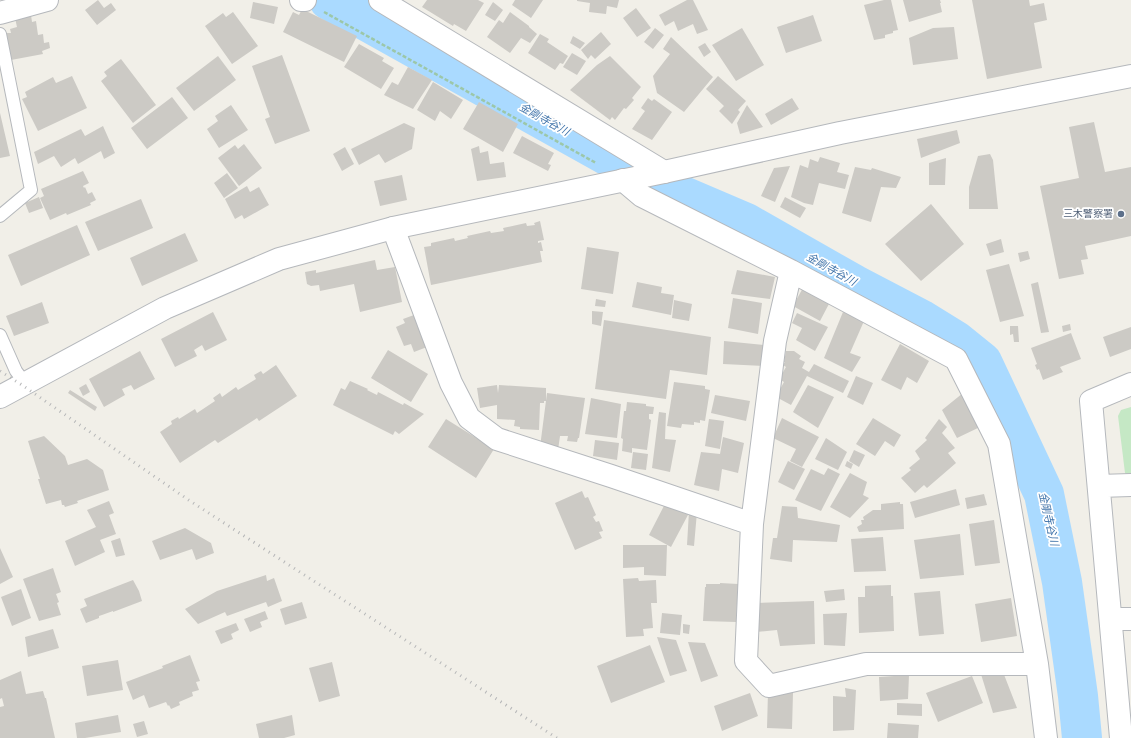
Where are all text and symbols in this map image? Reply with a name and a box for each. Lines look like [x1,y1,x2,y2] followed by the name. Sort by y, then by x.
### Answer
[517,101,572,140] water label: 金剛寺谷川
[1063,208,1113,221] place label: 三木警察署
[1116,209,1126,219] marker: 三木警察署
[804,251,859,290] water label: 金剛寺谷川
[1035,491,1061,548] water label: 金剛寺谷川

